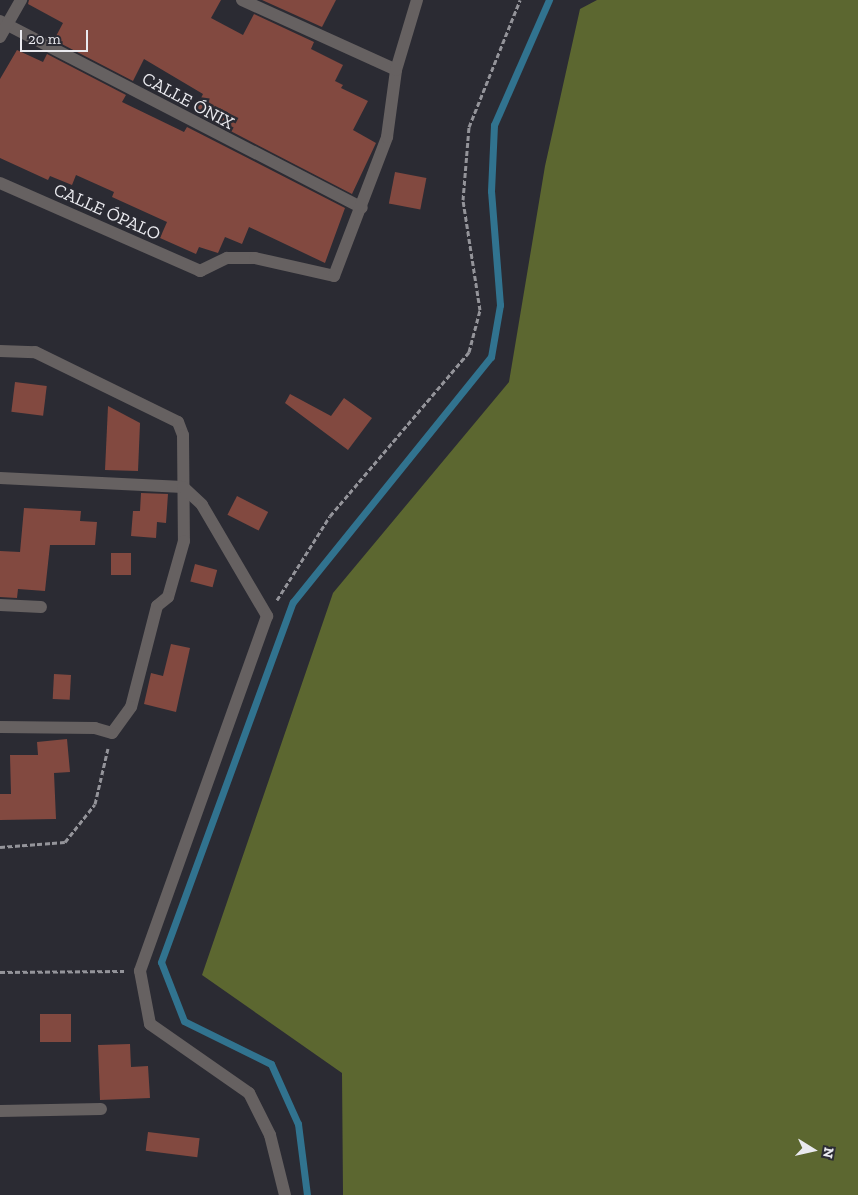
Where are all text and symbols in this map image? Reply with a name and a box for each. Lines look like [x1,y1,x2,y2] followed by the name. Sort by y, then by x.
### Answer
[22,20,90,52] scale bar
[28,30,61,48] text: 20 m
[138,68,238,134] street label: CALLE ÓNIX
[50,179,164,245] street label: CALLE ÓPALO
[788,1125,838,1175] north arrow
[819,1146,838,1159] text: N

